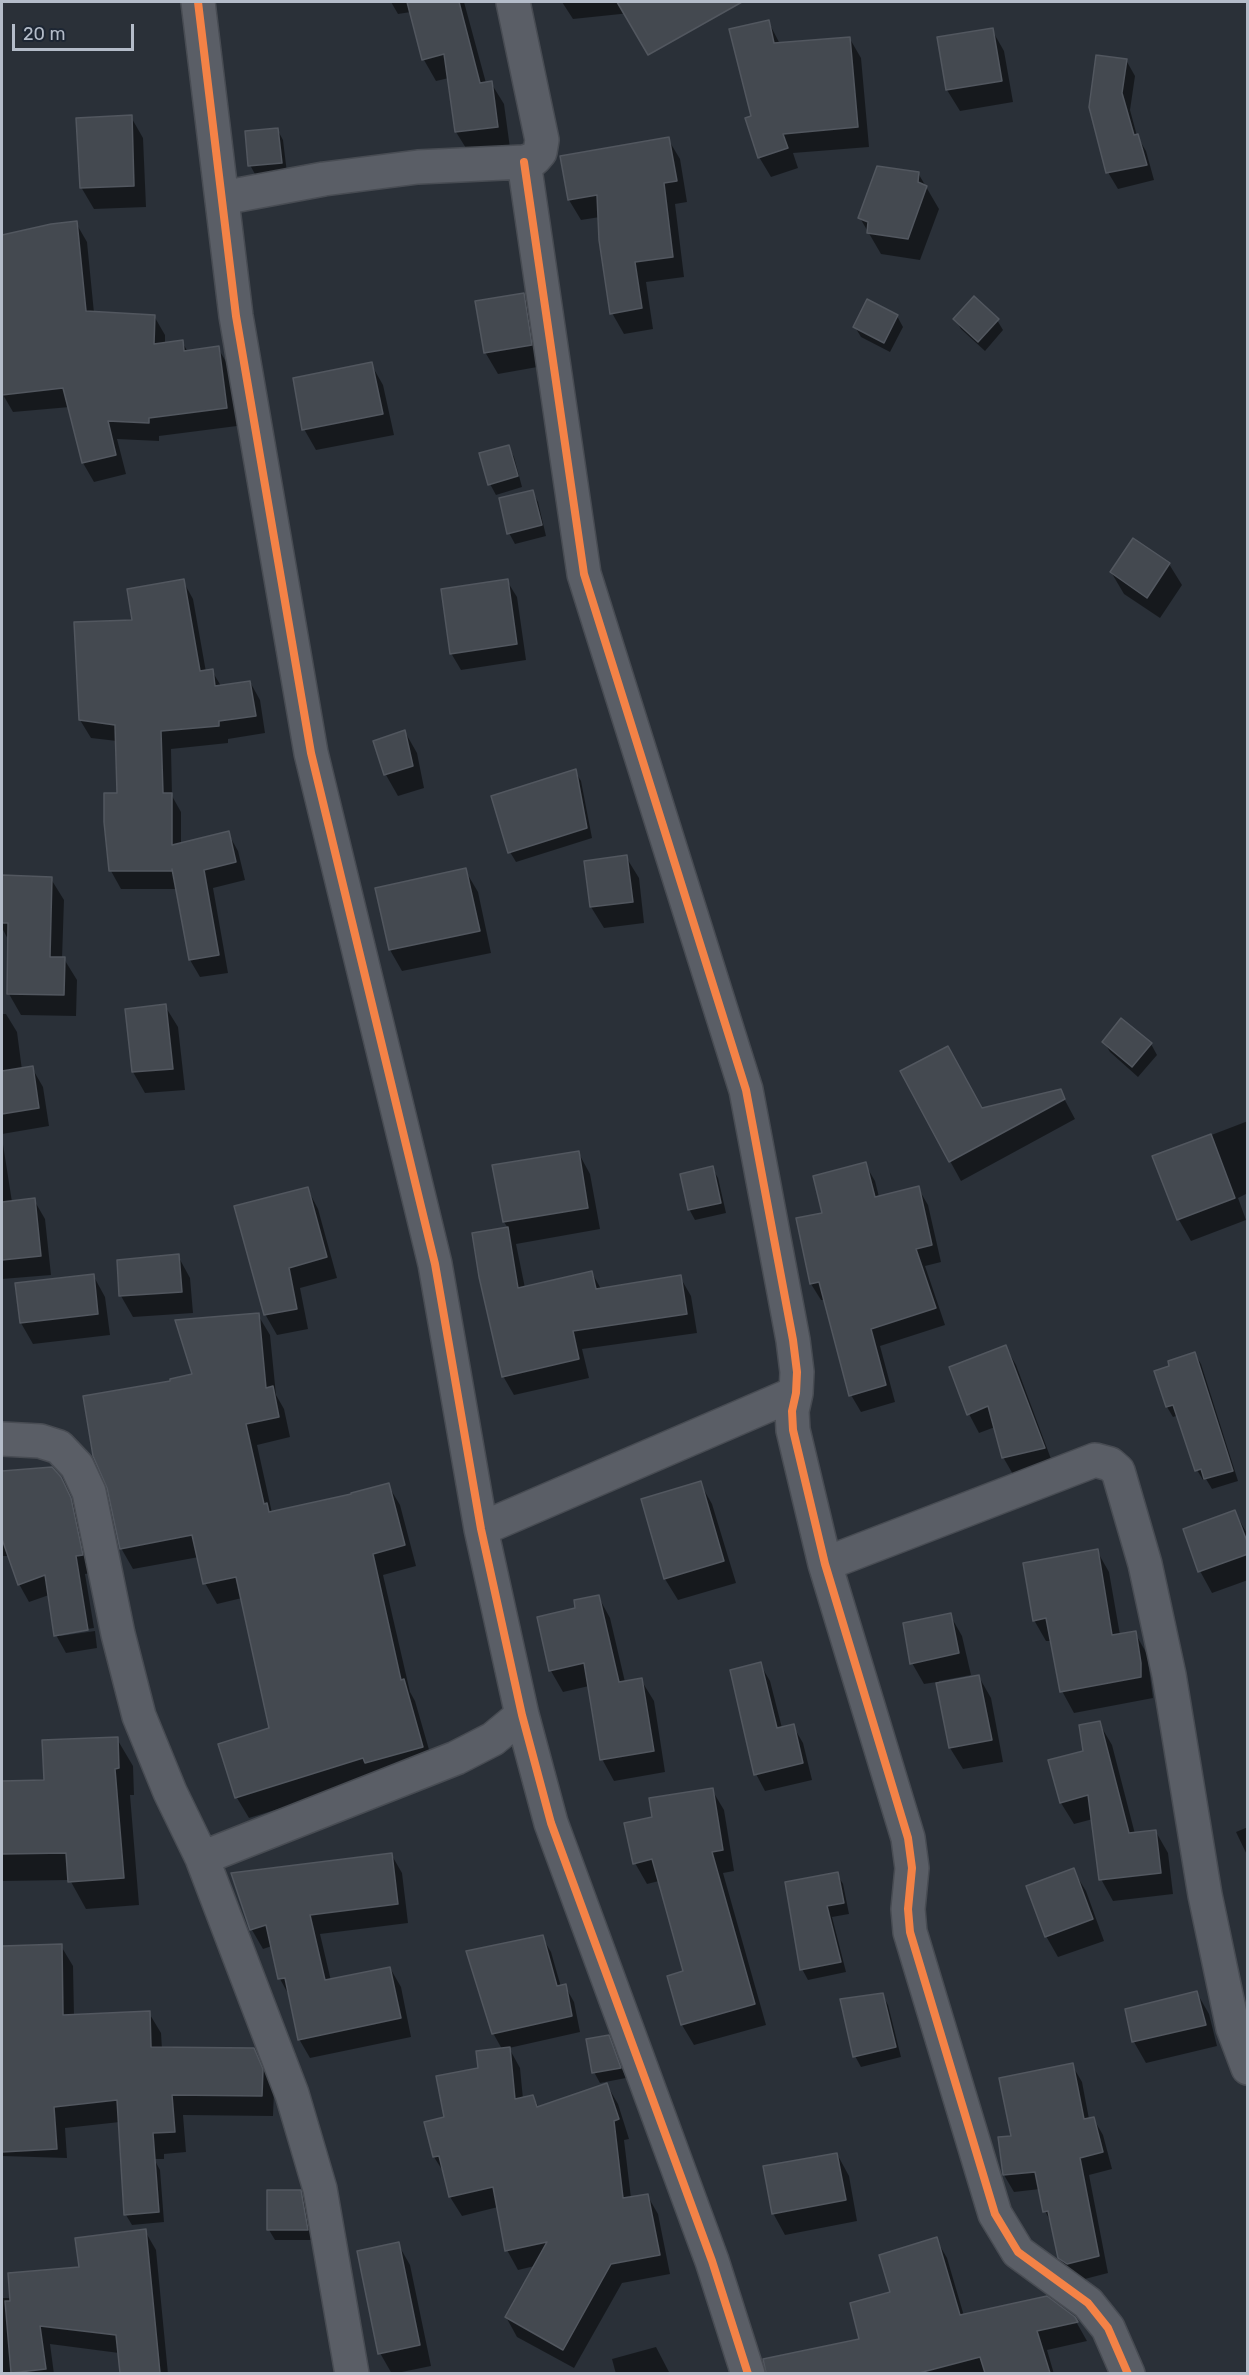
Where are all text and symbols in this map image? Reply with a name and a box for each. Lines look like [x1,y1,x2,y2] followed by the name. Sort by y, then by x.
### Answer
[15,12,136,50] scale bar
[23,23,65,45] text: 20 m

